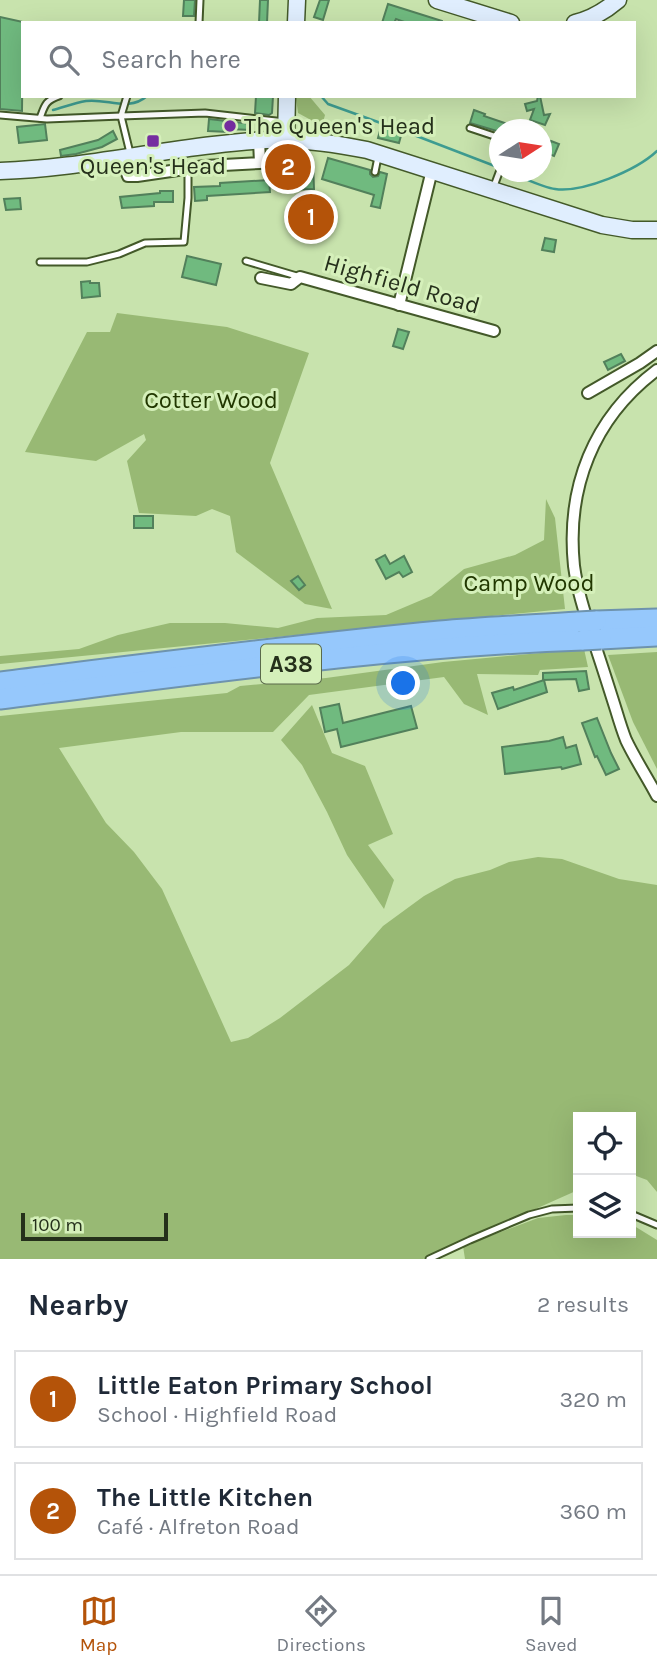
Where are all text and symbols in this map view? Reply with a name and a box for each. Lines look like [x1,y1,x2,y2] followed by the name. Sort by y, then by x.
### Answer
[21,21,636,98] search box
[45,41,83,79] icon: search
[101,44,241,75] text: Search here
[244,112,435,140] place label: The Queen's Head
[222,118,238,134] marker: The Queen's Head
[489,119,552,182] north arrow
[145,133,161,149] marker: Queen's Head
[265,141,311,193] pin: 2
[80,152,226,180] place label: Queen's Head
[288,191,334,243] pin: 1
[321,248,483,320] street label: Highfield Road
[144,386,278,414] park label: Cotter Wood
[463,569,595,597] park label: Camp Wood
[261,644,321,684] road number: A38
[386,666,420,700] your location
[573,1112,636,1238] map controls
[573,1112,636,1175] button: locate
[573,1175,636,1238] button: layers
[21,1210,168,1242] scale bar
[32,1214,83,1236] text: 100 m
[28,1287,128,1323] text: Nearby
[537,1291,629,1318] text: 2 results
[97,1370,433,1401] text: Little Eaton Primary School
[49,1386,57,1413] text: 1
[559,1386,627,1413] text: 320 m
[97,1401,337,1428] text: School · Highfield Road
[97,1482,313,1513] text: The Little Kitchen
[46,1498,60,1525] text: 2
[560,1498,627,1525] text: 360 m
[97,1513,300,1540] text: Café · Alfreton Road
[80,1592,118,1656] tab: Map
[277,1592,366,1656] tab: Directions
[525,1592,577,1656] tab: Saved

